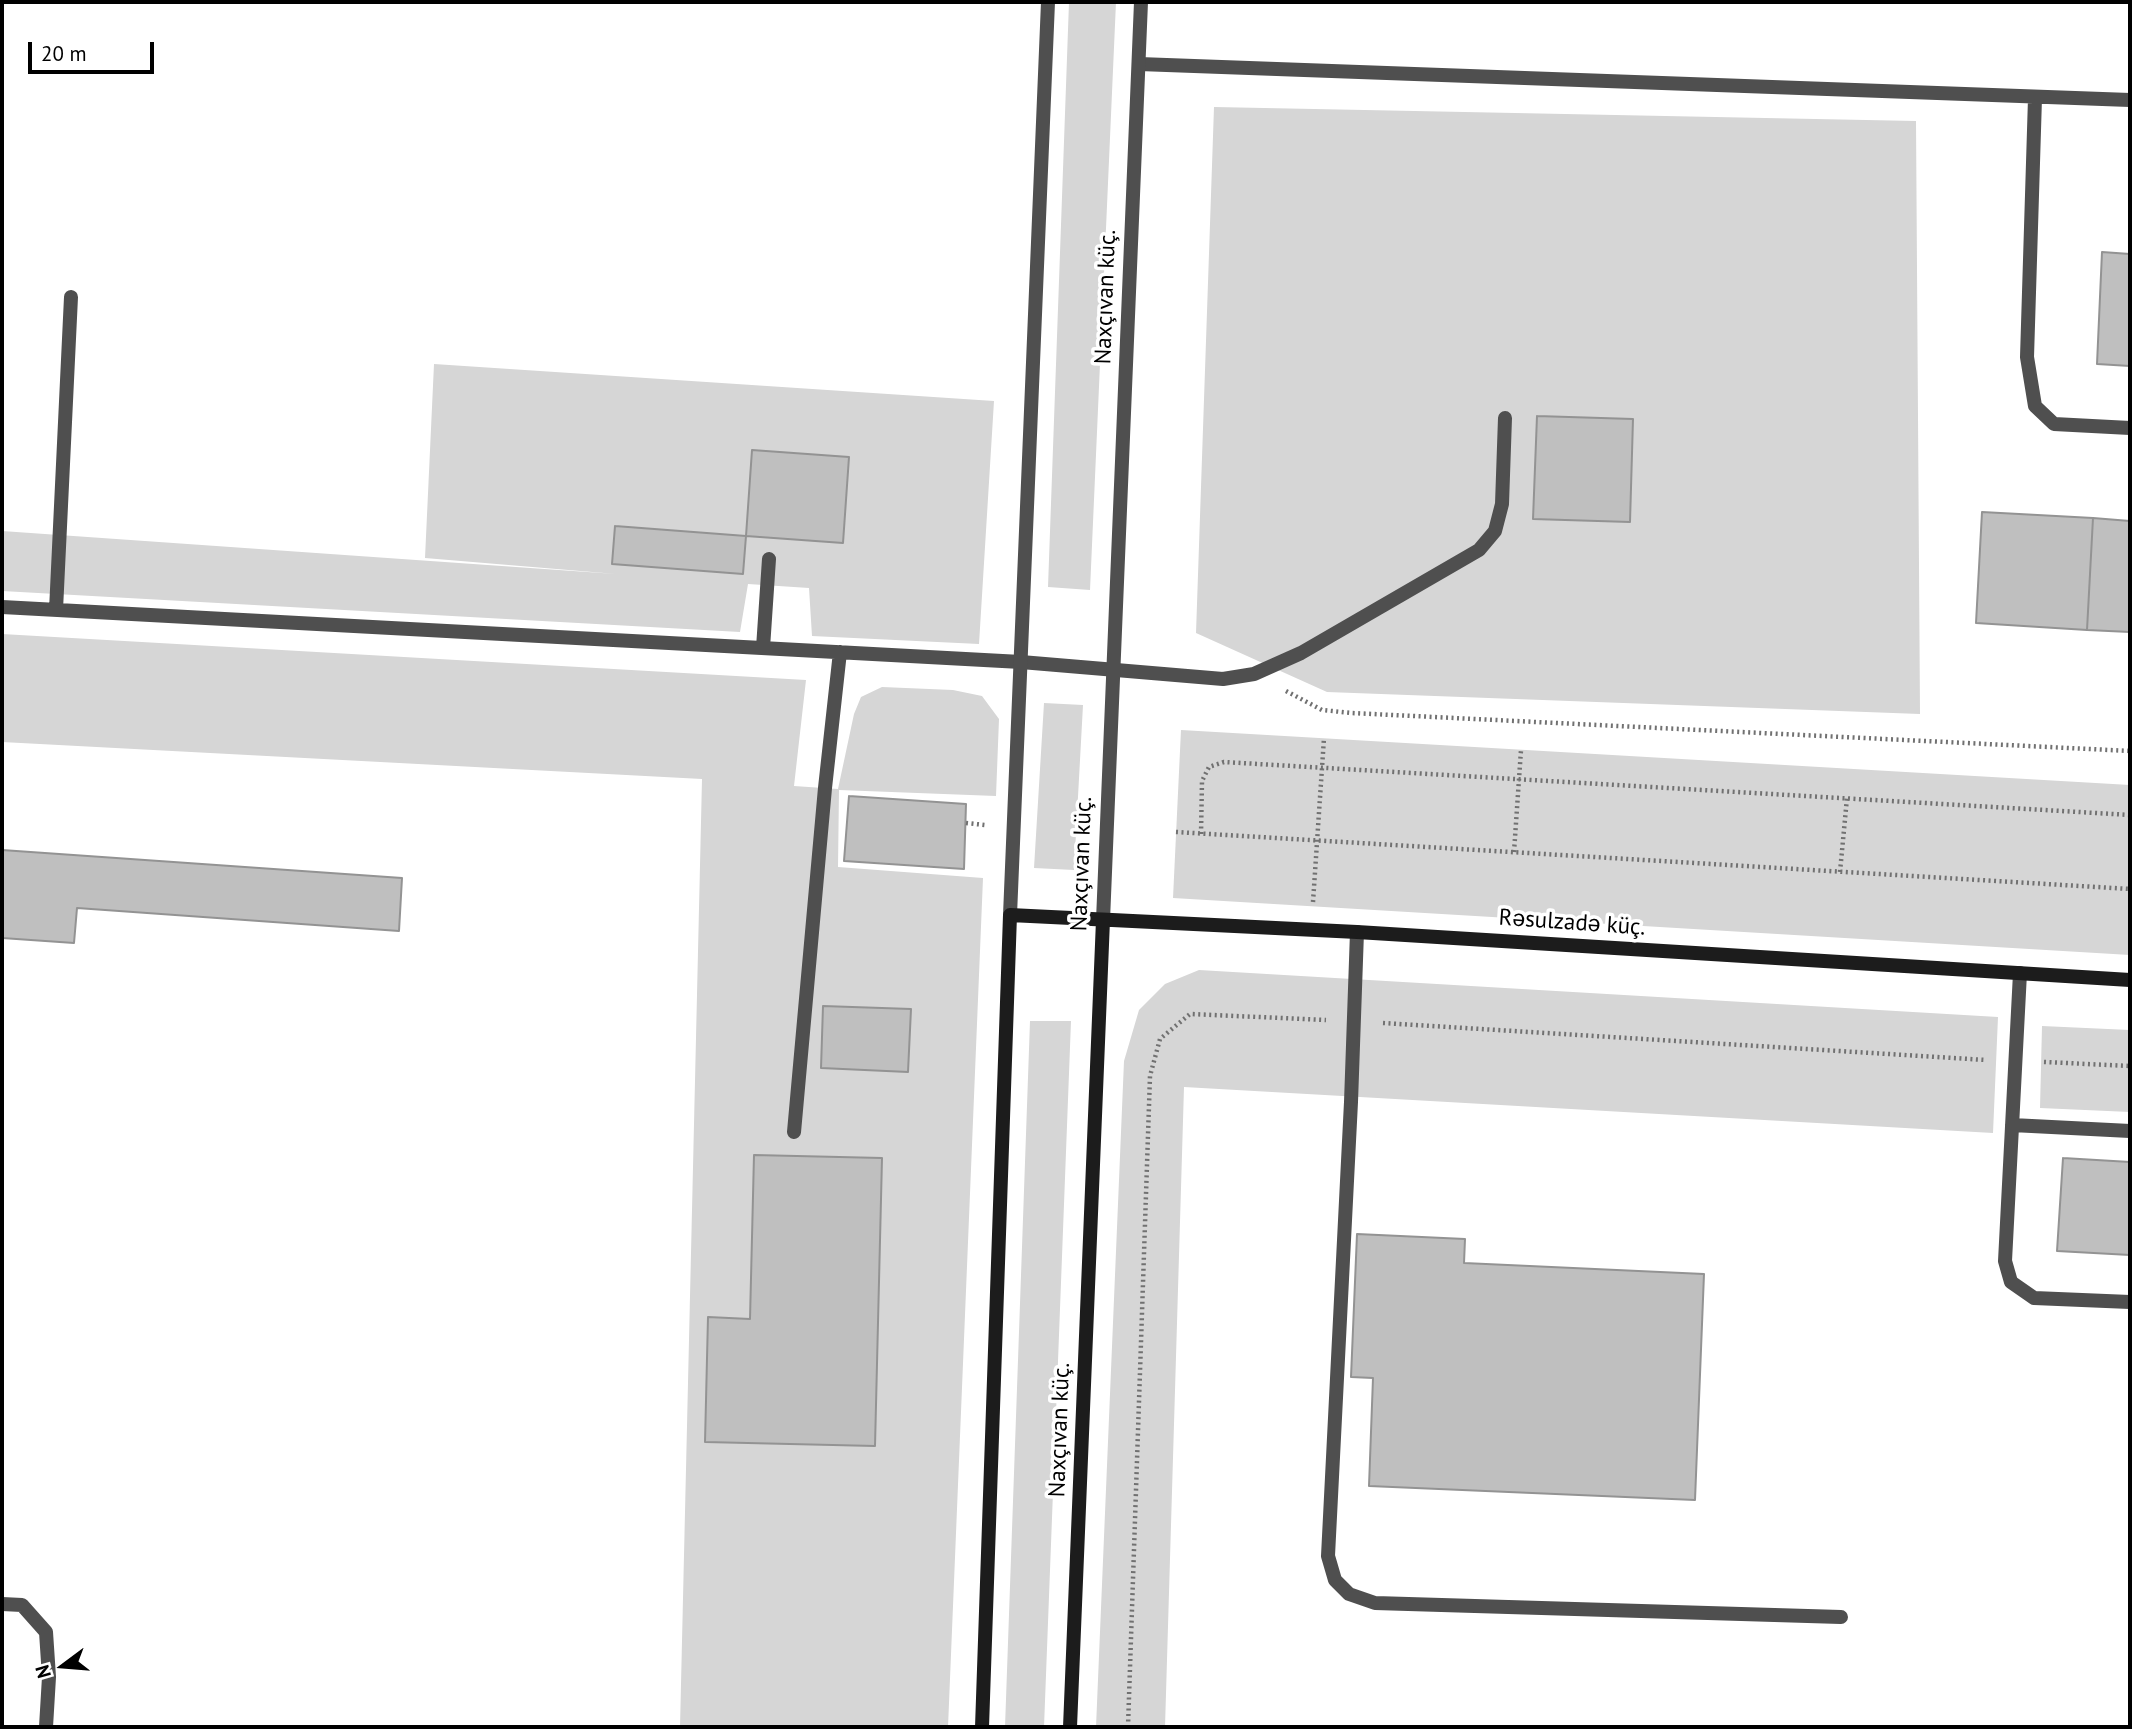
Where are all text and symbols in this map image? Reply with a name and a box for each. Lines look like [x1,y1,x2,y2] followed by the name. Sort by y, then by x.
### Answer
[32,28,158,72] scale bar
[41,40,87,67] text: 20 m
[1090,229,1122,365] street label: Naxçıvan küç.
[1066,796,1098,932] street label: Naxçıvan küç.
[1498,904,1646,942] street label: Rəsulzadə küç.
[1044,1362,1076,1498] street label: Naxçıvan küç.
[28,1631,98,1701] north arrow
[30,1662,56,1681] text: N

